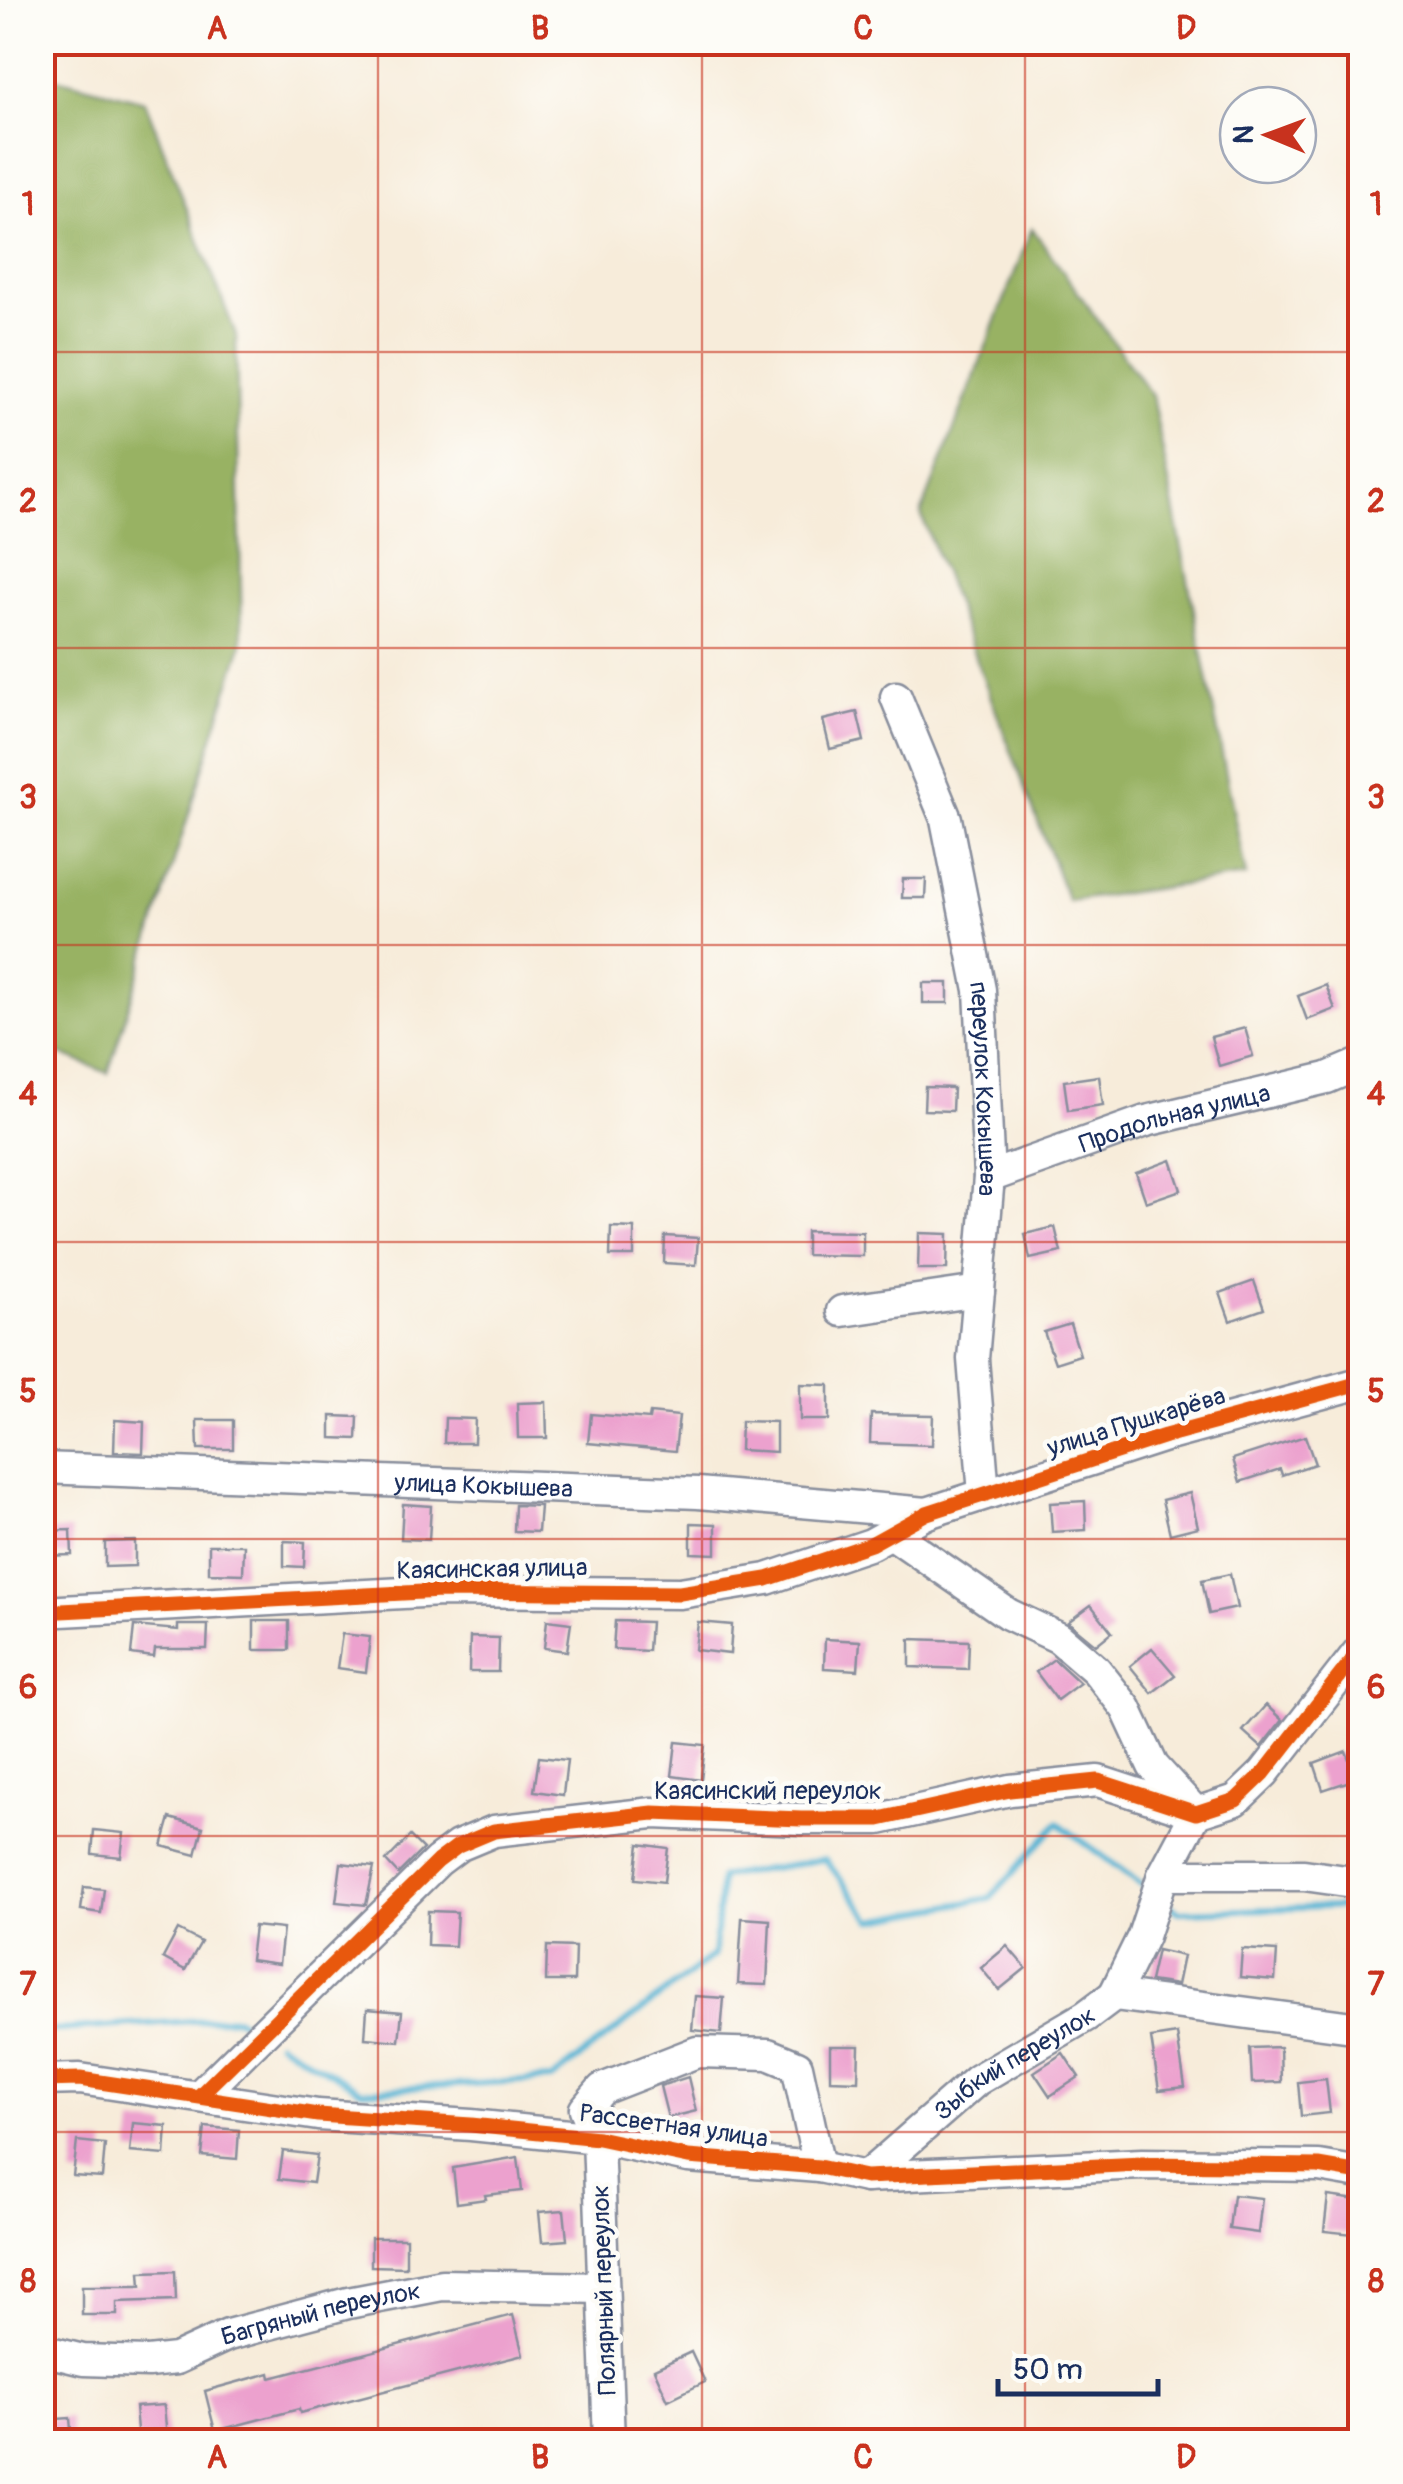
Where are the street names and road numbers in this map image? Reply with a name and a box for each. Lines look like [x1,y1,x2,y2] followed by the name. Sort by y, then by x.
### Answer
[962,978,1003,1198] street label: переулок Кокышева
[1075,1078,1273,1161] street label: Продольная улица
[1043,1381,1229,1465] street label: улица Пушкарёва
[393,1467,573,1505] street label: улица Кокышева
[396,1552,588,1587] street label: Каясинская улица
[654,1776,882,1807] street label: Каясинский переулок
[928,2000,1102,2127] street label: Зыбкий переулок
[577,2098,770,2155] street label: Рассветная улица
[585,2184,624,2396] street label: Полярный переулок
[218,2275,423,2353] street label: Багряный переулок

